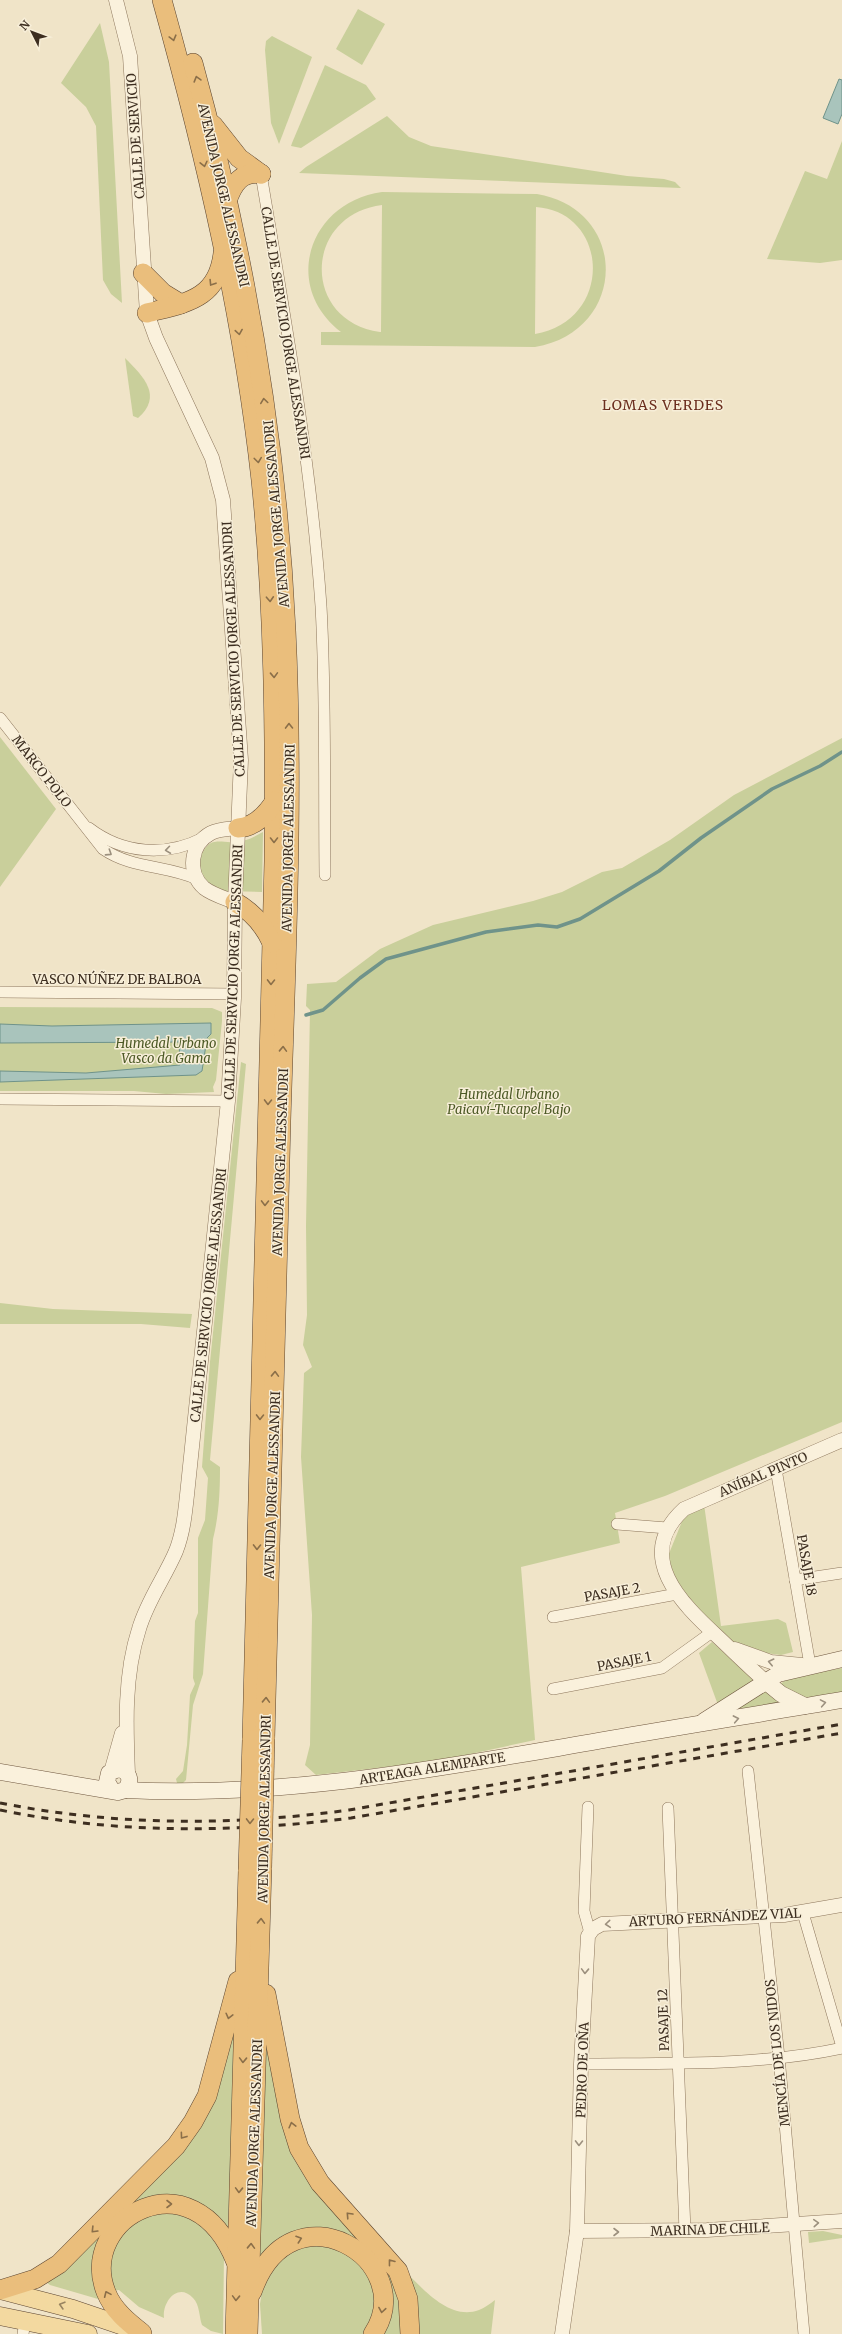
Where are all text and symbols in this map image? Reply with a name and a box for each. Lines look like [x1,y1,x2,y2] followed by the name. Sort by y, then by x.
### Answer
[12,12,52,52] north arrow
[16,17,33,33] text: N
[168,34,176,41] one-way arrow
[123,72,148,199] street label: CALLE DE SERVICIO
[193,76,202,83] one-way arrow
[194,100,253,289] street label: AVENIDA JORGE ALESSANDRI
[200,160,208,167] one-way arrow
[257,205,314,461] street label: CALLE DE SERVICIO JORGE ALESSANDRI
[209,279,216,286] one-way arrow
[234,329,243,335] one-way arrow
[602,396,724,414] district label: LOMAS VERDES
[260,398,269,404] one-way arrow
[260,419,293,609] street label: AVENIDA JORGE ALESSANDRI
[253,457,262,463] one-way arrow
[218,521,249,777] street label: CALLE DE SERVICIO JORGE ALESSANDRI
[266,596,275,602] one-way arrow
[270,672,278,678] one-way arrow
[285,723,293,729] one-way arrow
[8,732,75,811] street label: MARCO POLO
[278,744,299,933] street label: AVENIDA JORGE ALESSANDRI
[270,837,278,843] one-way arrow
[221,844,246,1100] street label: CALLE DE SERVICIO JORGE ALESSANDRI
[165,845,171,854] one-way arrow
[105,848,112,855] one-way arrow
[32,970,202,988] street label: VASCO NÚÑEZ DE BALBOA
[267,979,275,985] one-way arrow
[115,1035,217,1067] park label: Humedal Urbano Vasco da Gama
[279,1046,288,1052] one-way arrow
[269,1067,292,1257] street label: AVENIDA JORGE ALESSANDRI
[447,1086,571,1118] park label: Humedal Urbano Paicaví-Tucapel Bajo
[264,1099,272,1105] one-way arrow
[187,1167,230,1423] street label: CALLE DE SERVICIO JORGE ALESSANDRI
[261,1200,269,1206] one-way arrow
[271,1371,279,1377] one-way arrow
[261,1390,284,1580] street label: AVENIDA JORGE ALESSANDRI
[256,1414,264,1420] one-way arrow
[715,1447,810,1501] street label: ANÍBAL PINTO
[793,1533,820,1597] street label: PASAJE 18
[252,1544,261,1550] one-way arrow
[583,1579,642,1606] street label: PASAJE 2
[596,1648,653,1675] street label: PASAJE 1
[768,1658,775,1666] one-way arrow
[262,1697,270,1703] one-way arrow
[820,1699,826,1708] one-way arrow
[254,1715,275,1904] street label: AVENIDA JORGE ALESSANDRI
[733,1715,739,1724] one-way arrow
[357,1748,507,1789] street label: ARTEAGA ALEMPARTE
[245,1818,254,1824] one-way arrow
[627,1903,802,1931] street label: ARTURO FERNÁNDEZ VIAL
[257,1918,265,1924] one-way arrow
[605,1919,611,1928] one-way arrow
[581,1968,589,1974] one-way arrow
[760,1978,794,2128] street label: MENCÍA DE LOS NIDOS
[654,1988,673,2051] street label: PASAJE 12
[225,2012,234,2019] one-way arrow
[572,2021,593,2118] street label: PEDRO DE OÑA
[243,2038,266,2228] street label: AVENIDA JORGE ALESSANDRI
[239,2057,247,2063] one-way arrow
[288,2122,297,2129] one-way arrow
[181,2132,188,2139] one-way arrow
[575,2140,584,2146] one-way arrow
[235,2187,243,2193] one-way arrow
[166,2200,172,2208] one-way arrow
[346,2212,354,2220] one-way arrow
[650,2219,771,2240] street label: MARINA DE CHILE
[813,2219,819,2228] one-way arrow
[91,2225,99,2233] one-way arrow
[613,2227,619,2236] one-way arrow
[296,2235,303,2243] one-way arrow
[247,2243,255,2249] one-way arrow
[389,2259,396,2266] one-way arrow
[104,2291,112,2298] one-way arrow
[232,2295,240,2301] one-way arrow
[58,2301,65,2310] one-way arrow
[378,2307,387,2313] one-way arrow

